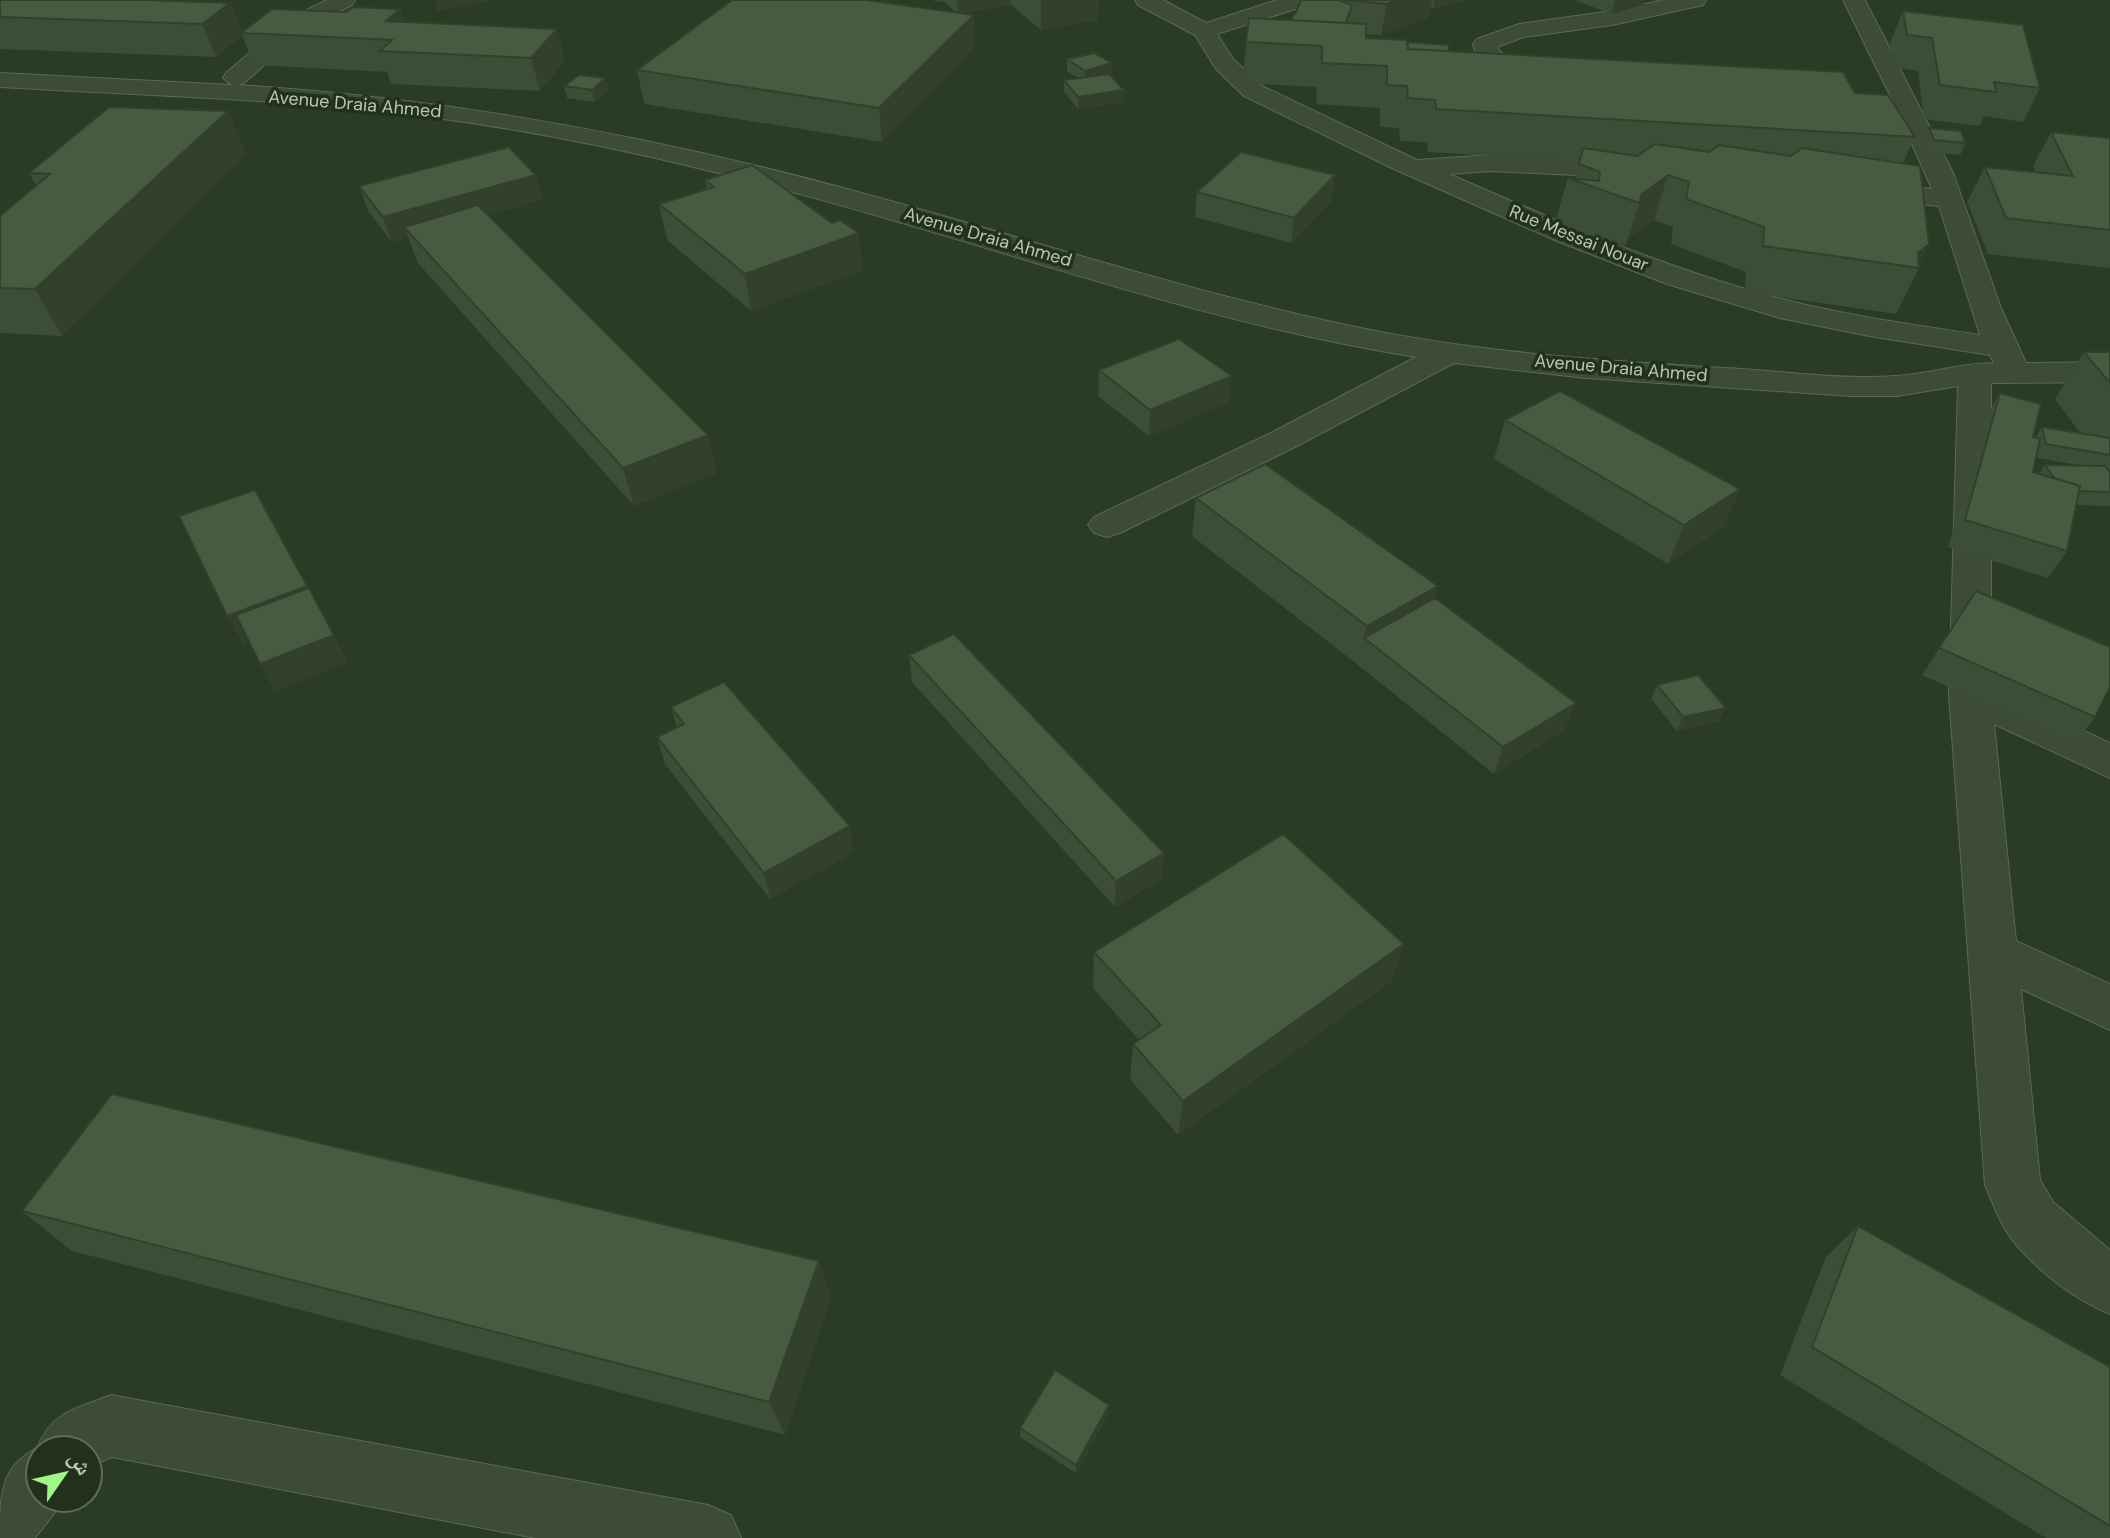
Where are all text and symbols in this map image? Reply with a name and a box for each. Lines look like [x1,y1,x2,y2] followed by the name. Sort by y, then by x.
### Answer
[268,84,442,124] street label: Avenue Draia Ahmed
[1506,199,1653,277] street label: Rue Messai Nouar
[901,202,1075,272] street label: Avenue Draia Ahmed
[1534,348,1708,388] street label: Avenue Draia Ahmed
[24,1434,104,1514] north arrow
[62,1445,99,1481] text: ش

